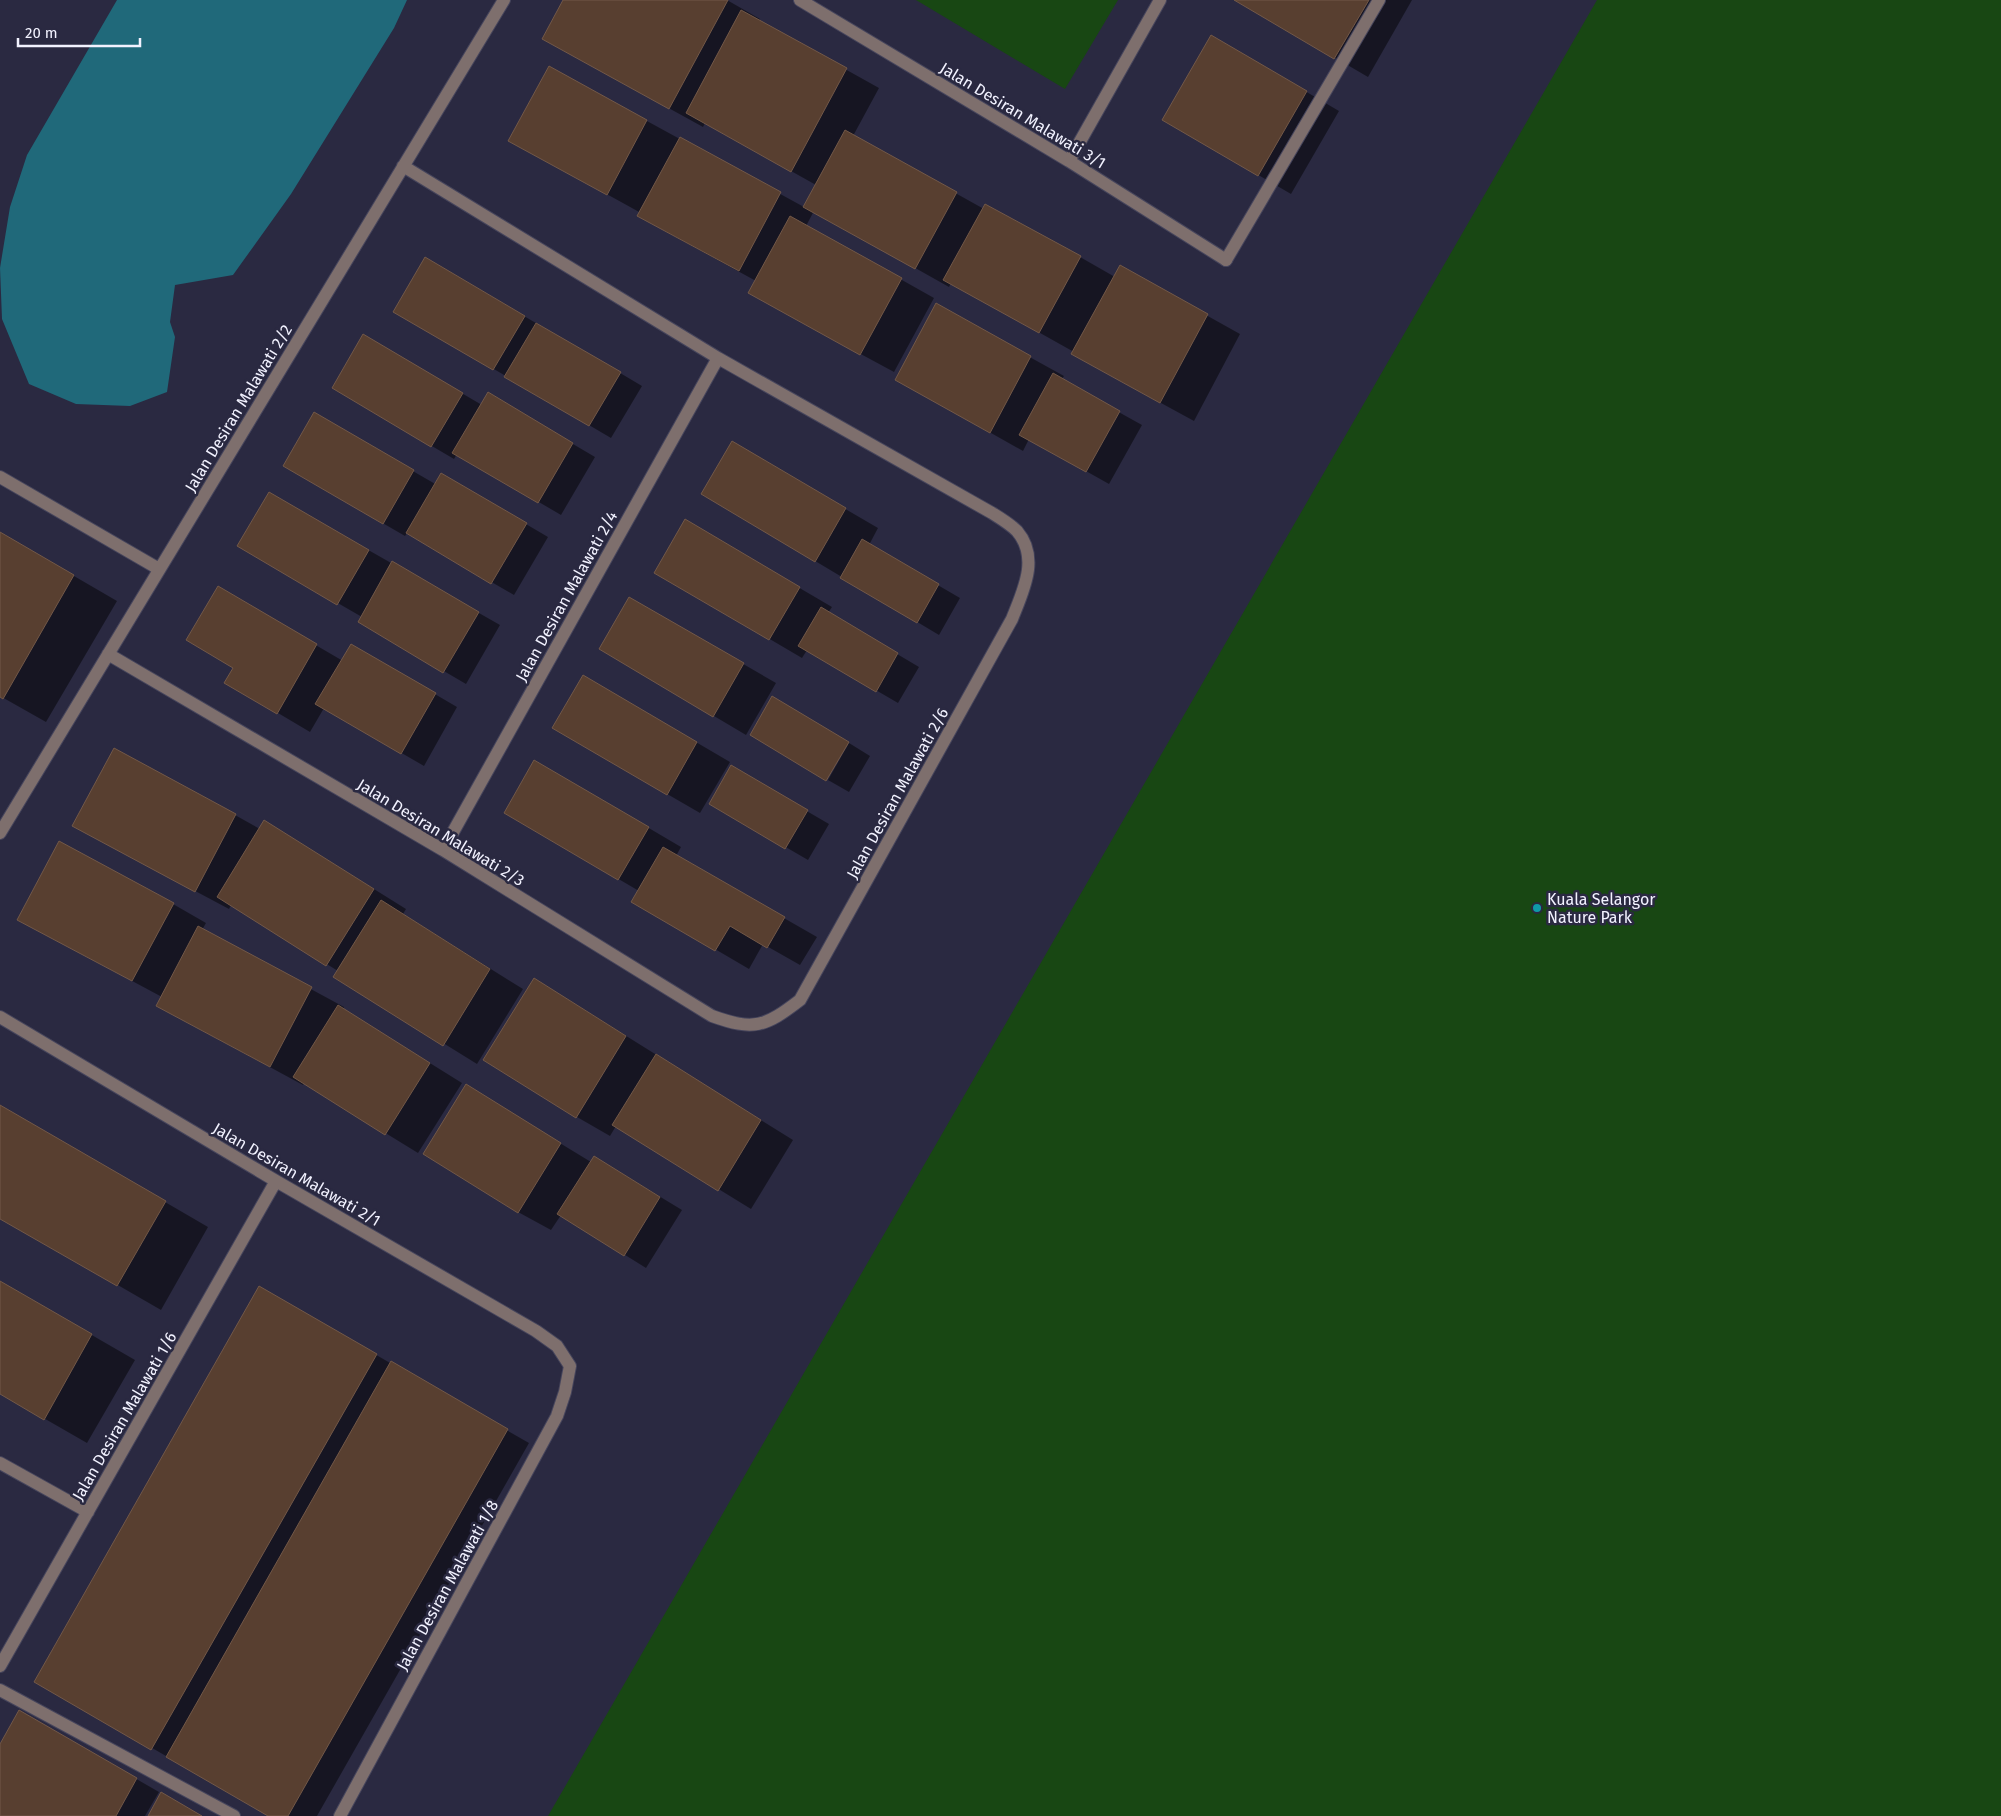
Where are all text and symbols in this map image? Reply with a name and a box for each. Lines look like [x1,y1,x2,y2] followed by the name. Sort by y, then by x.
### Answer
[18,15,140,47] scale bar
[25,24,58,42] text: 20 m
[936,58,1109,173] street label: Jalan Desiran Malawati 3/1
[181,321,296,495] street label: Jalan Desiran Malawati 2/2
[512,507,622,685] street label: Jalan Desiran Malawati 2/4
[843,705,952,882] street label: Jalan Desiran Malawati 2/6
[354,775,528,890] street label: Jalan Desiran Malawati 2/3
[1547,890,1656,927] place label: Kuala Selangor Nature Park
[1531,902,1543,914] marker: Kuala Selangor Nature Park
[210,1119,384,1230] street label: Jalan Desiran Malawati 2/1
[68,1329,180,1504] street label: Jalan Desiran Malawati 1/6
[393,1497,502,1674] street label: Jalan Desiran Malawati 1/8

